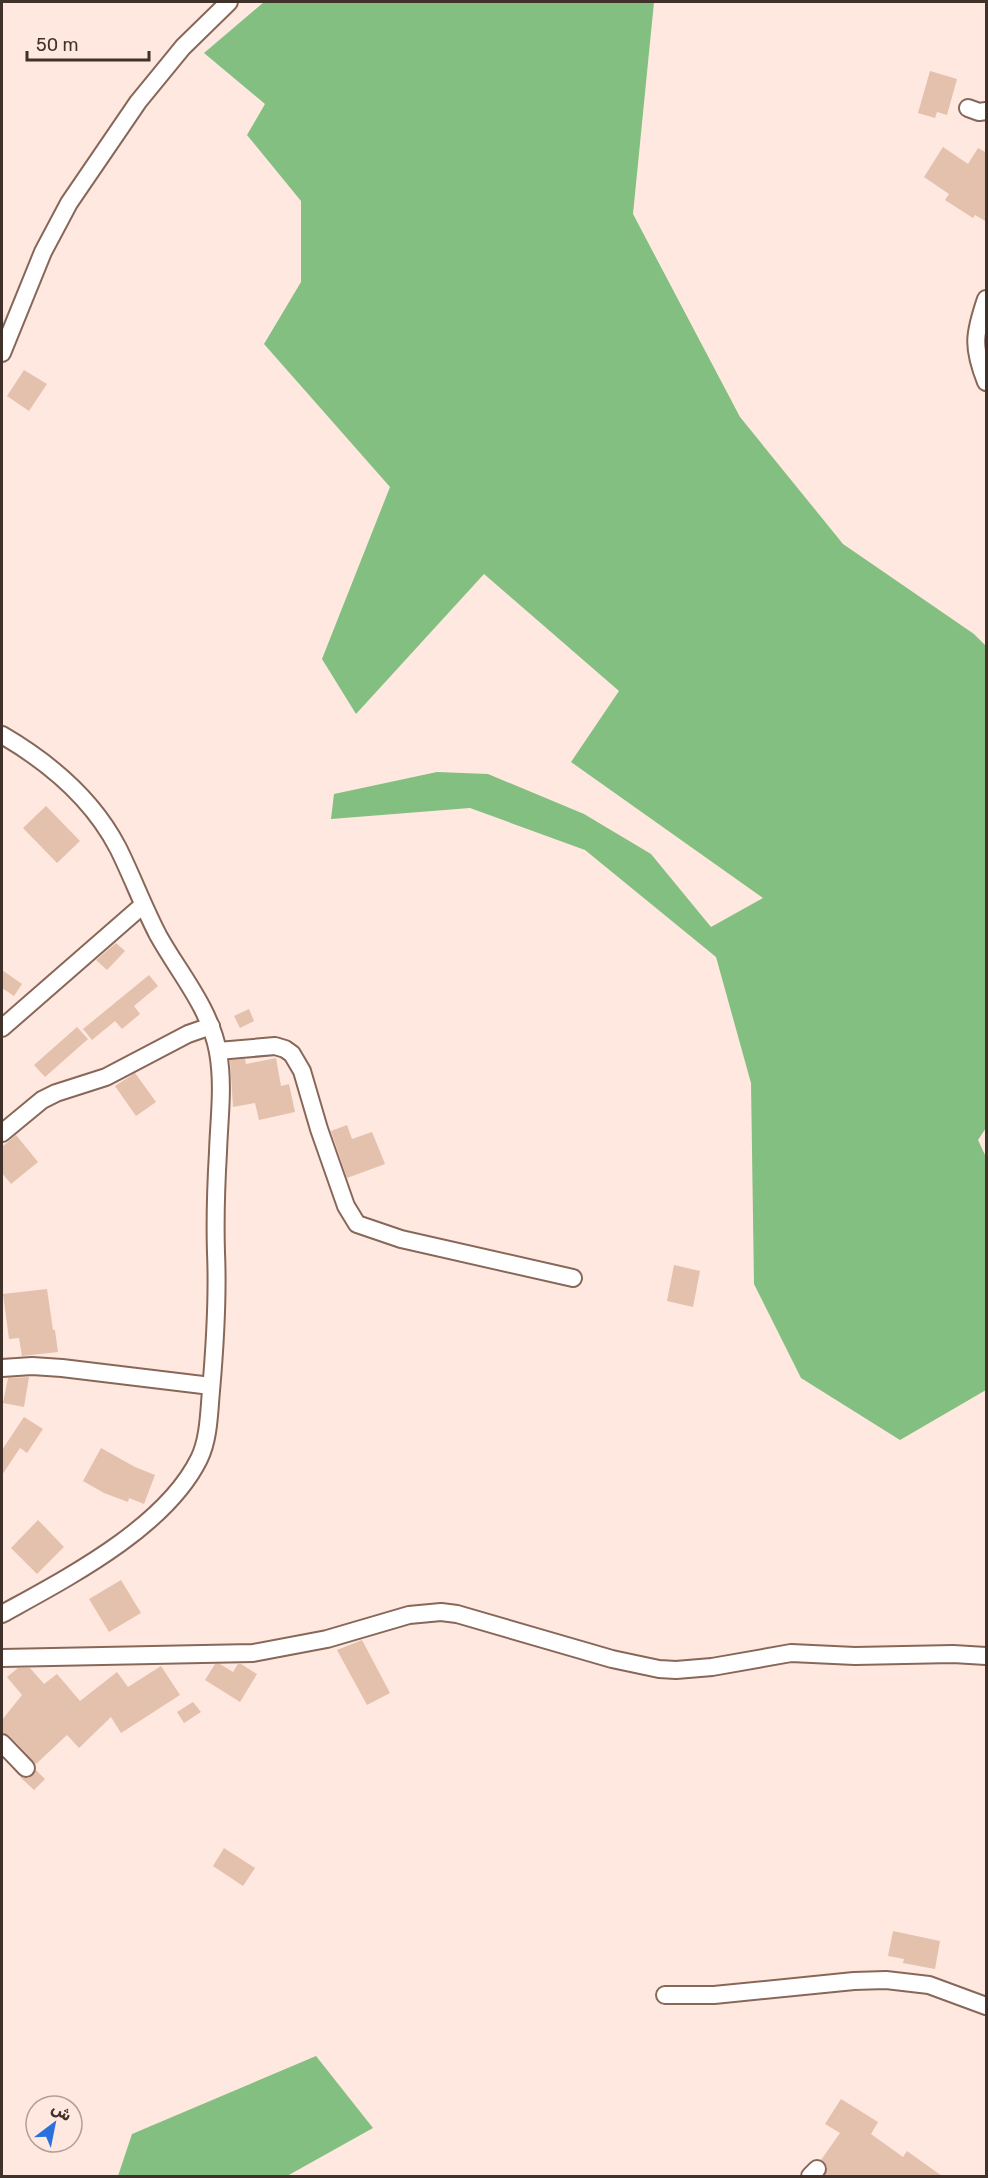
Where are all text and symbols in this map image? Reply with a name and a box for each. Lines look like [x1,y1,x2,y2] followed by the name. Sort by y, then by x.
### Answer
[27,24,148,62] scale bar
[36,34,79,56] text: 50 m
[24,2094,84,2154] north arrow
[48,2098,75,2125] text: ش

